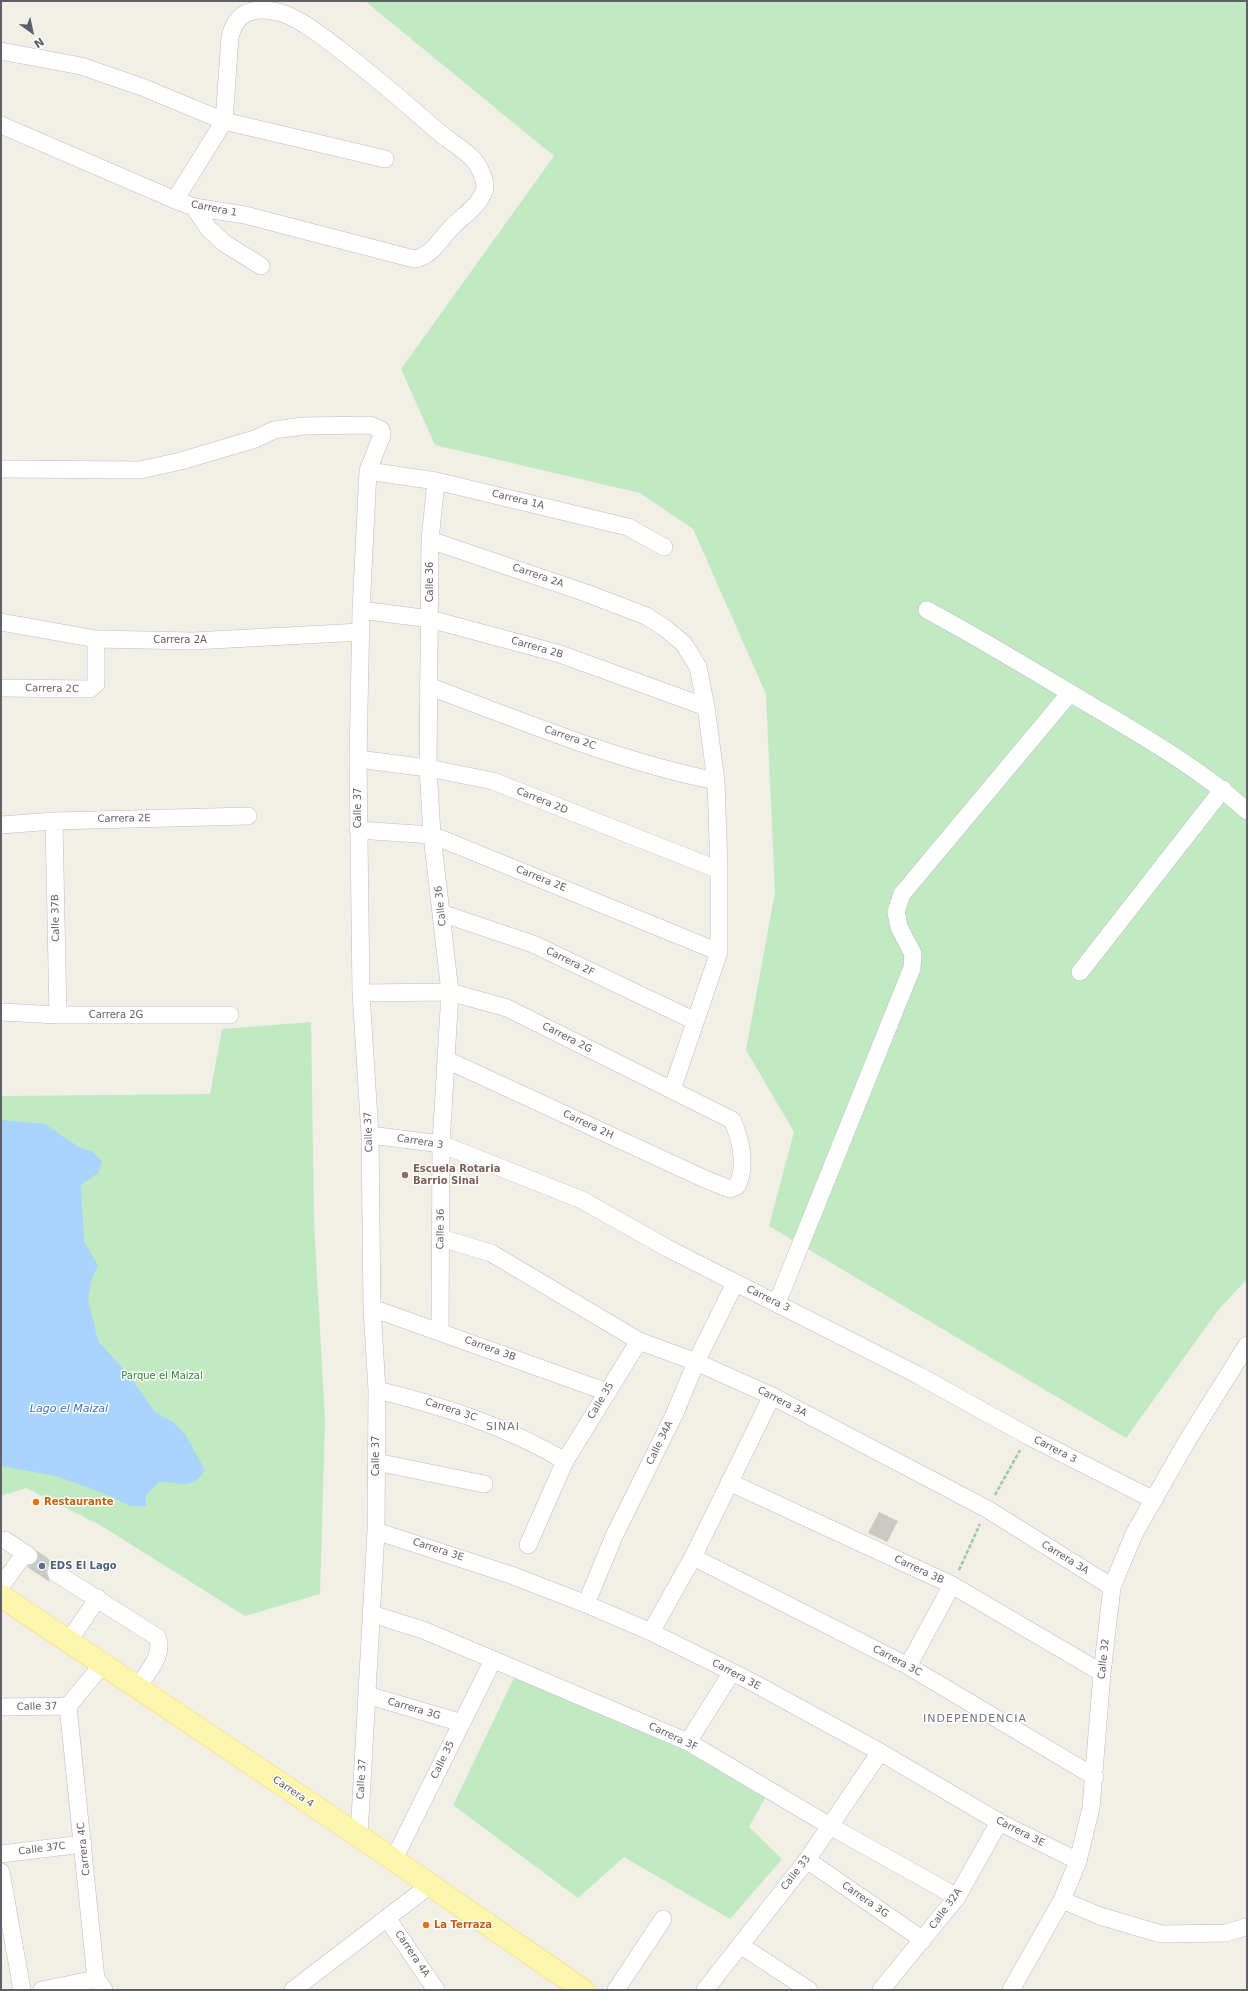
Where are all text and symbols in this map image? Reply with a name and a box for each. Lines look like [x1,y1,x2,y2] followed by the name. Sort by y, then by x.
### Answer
[12,12,52,52] north arrow
[31,35,46,50] text: N
[190,199,238,219] street label: Carrera 1
[490,488,546,512] street label: Carrera 1A
[424,562,436,602] street label: Calle 36
[511,562,565,590] street label: Carrera 2A
[153,634,207,646] street label: Carrera 2A
[510,635,564,661] street label: Carrera 2B
[25,683,79,695] street label: Carrera 2C
[543,724,597,752] street label: Carrera 2C
[514,785,570,817] street label: Carrera 2D
[352,788,364,828] street label: Calle 37
[97,813,151,825] street label: Carrera 2E
[514,863,568,895] street label: Carrera 2E
[433,885,449,927] street label: Calle 36
[50,894,62,942] street label: Calle 37B
[544,945,596,979] street label: Carrera 2F
[89,1009,143,1021] street label: Carrera 2G
[540,1020,594,1056] street label: Carrera 2G
[561,1108,615,1142] street label: Carrera 2H
[362,1111,376,1153] street label: Calle 37
[396,1132,444,1152] street label: Carrera 3
[413,1163,500,1186] place label: Escuela Rotaria Barrio Sinai
[400,1170,410,1180] marker: Escuela Rotaria Barrio Sinai
[435,1209,447,1249] street label: Calle 36
[744,1283,792,1315] street label: Carrera 3
[463,1334,517,1364] street label: Carrera 3B
[121,1370,203,1382] park label: Parque el Maizal
[585,1380,617,1422] street label: Calle 35
[755,1384,809,1420] street label: Carrera 3A
[424,1396,478,1424] street label: Carrera 3C
[30,1402,108,1416] water label: Lago el Maizal
[644,1419,676,1467] street label: Calle 34A
[486,1420,520,1434] district label: SINAI
[1031,1434,1079,1466] street label: Carrera 3
[370,1436,382,1476] street label: Calle 37
[44,1496,113,1508] place label: Restaurante
[31,1497,41,1507] marker: Restaurante
[411,1536,465,1564] street label: Carrera 3E
[1039,1539,1091,1577] street label: Carrera 3A
[892,1553,946,1587] street label: Carrera 3B
[50,1560,117,1572] place label: EDS El Lago
[37,1561,47,1571] marker: EDS El Lago
[1096,1638,1112,1680] street label: Calle 32
[870,1643,924,1679] street label: Carrera 3C
[710,1657,762,1693] street label: Carrera 3E
[386,1696,442,1722] street label: Carrera 3G
[17,1701,57,1713] street label: Calle 37
[923,1712,1027,1726] district label: INDEPENDENCIA
[647,1720,699,1754] street label: Carrera 3F
[429,1739,457,1781] street label: Calle 35
[355,1758,369,1800] street label: Calle 37
[270,1774,316,1810] street label: Carrera 4
[994,1815,1046,1849] street label: Carrera 3E
[75,1822,93,1876] street label: Carrera 4C
[18,1840,66,1858] street label: Calle 37C
[779,1853,813,1893] street label: Calle 33
[839,1879,891,1921] street label: Carrera 3G
[927,1886,965,1932] street label: Calle 32A
[434,1919,492,1931] place label: La Terraza
[421,1920,431,1930] marker: La Terraza
[392,1928,432,1980] street label: Carrera 4A

